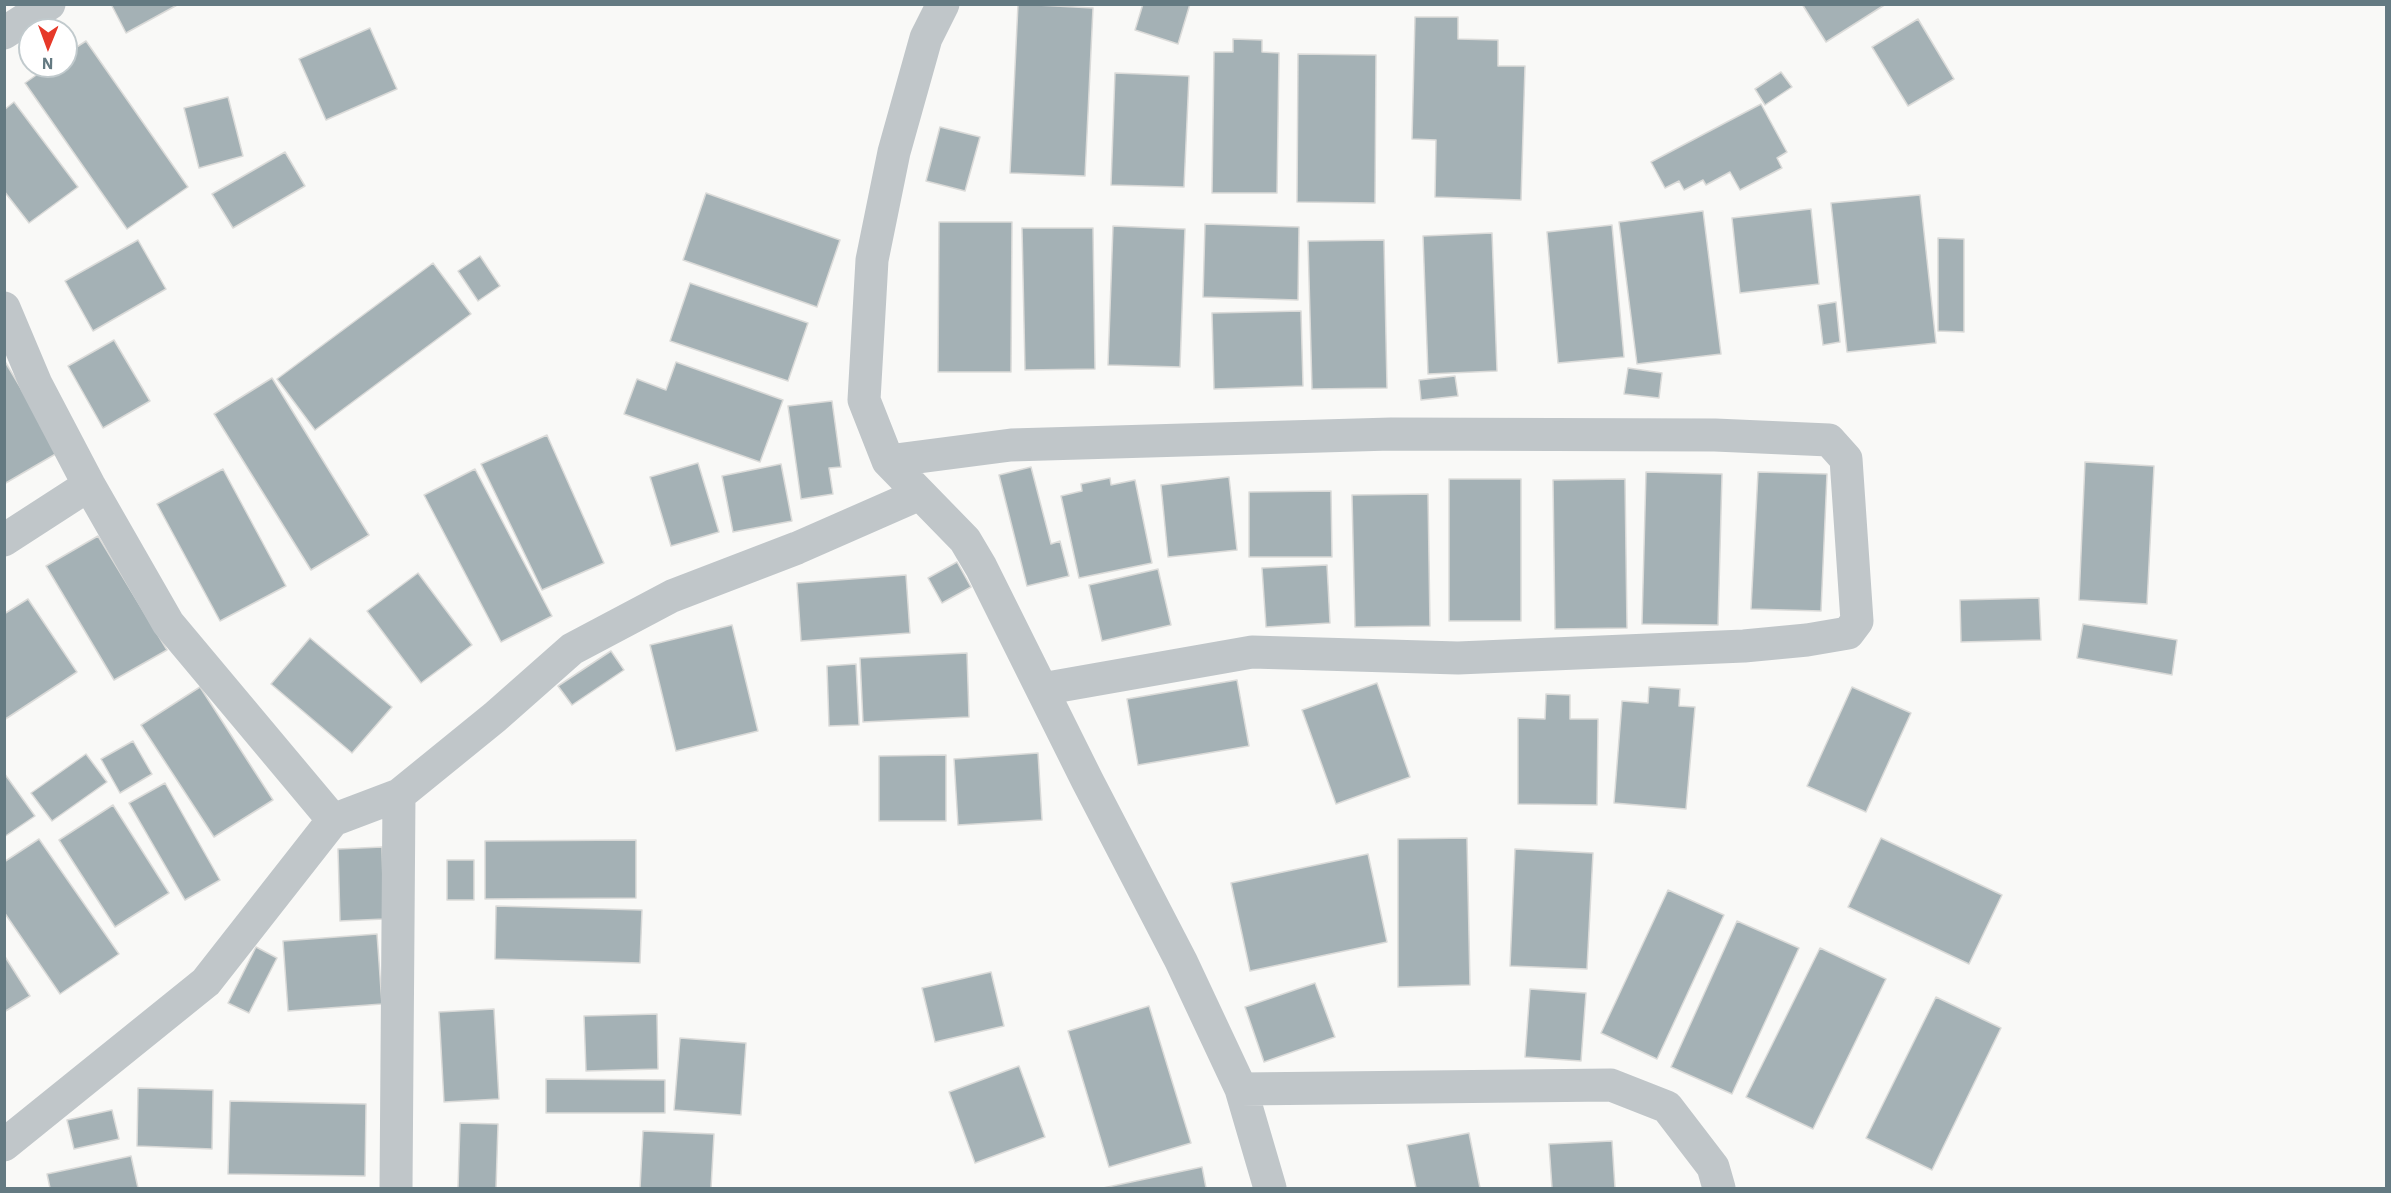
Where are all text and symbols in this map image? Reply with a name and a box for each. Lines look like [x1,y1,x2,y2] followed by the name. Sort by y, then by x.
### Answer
[18,18,78,78] north arrow
[42,54,54,74] text: N

